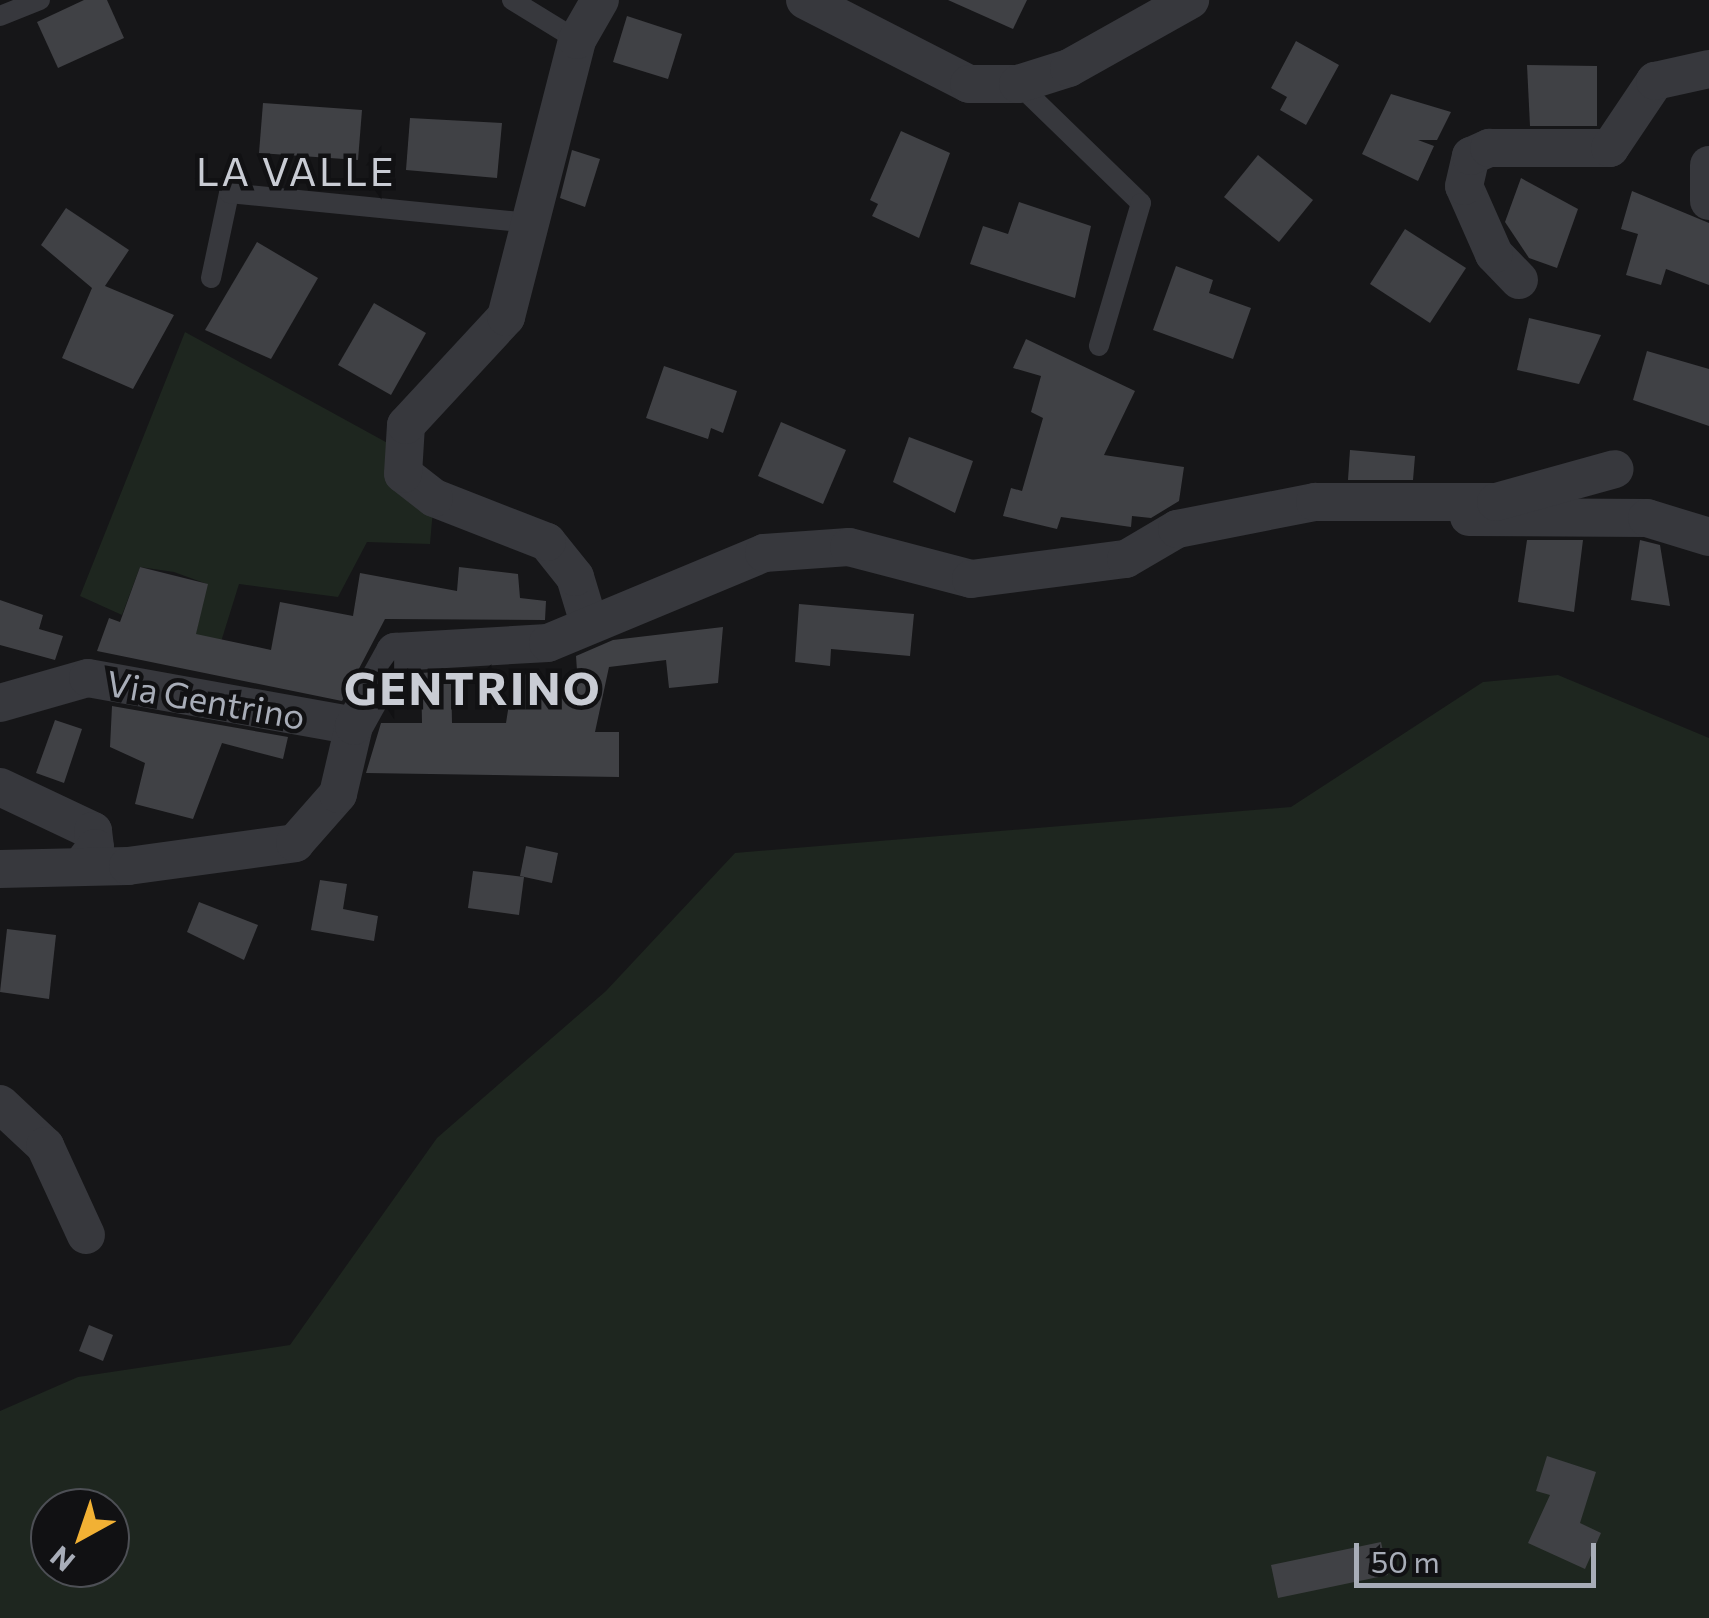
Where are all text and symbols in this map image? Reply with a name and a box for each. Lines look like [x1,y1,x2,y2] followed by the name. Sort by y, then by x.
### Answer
[196,146,396,194] district label: LA VALLE
[344,660,602,714] district label: GENTRINO
[104,661,308,737] street label: Via Gentrino
[30,1488,130,1588] north arrow
[1359,1523,1602,1585] scale bar
[43,1540,81,1579] text: N
[1371,1542,1440,1579] text: 50 m

